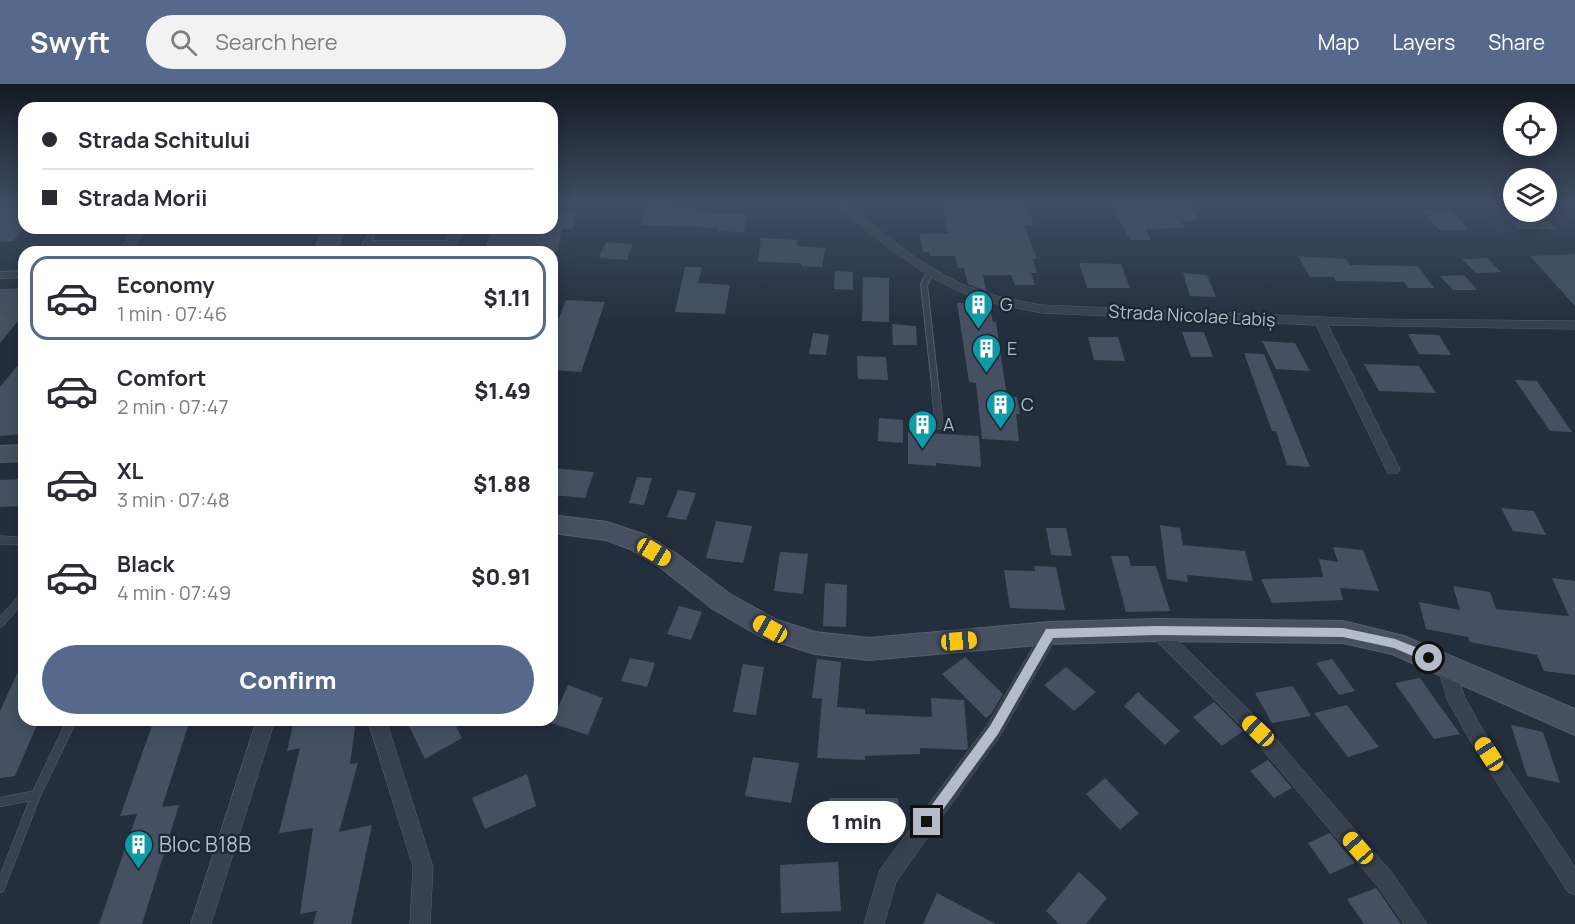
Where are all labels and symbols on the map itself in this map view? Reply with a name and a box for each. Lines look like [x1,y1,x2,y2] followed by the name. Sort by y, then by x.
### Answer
[963,288,995,330] building icon: G
[1000,292,1013,316] place label: G
[1108,299,1276,331] street label: Strada Nicolae Labiș
[970,332,1002,374] building icon: E
[1007,336,1017,360] place label: E
[984,388,1016,430] building icon: C
[1021,392,1034,416] place label: C
[906,408,938,450] building icon: A
[943,412,955,436] place label: A
[634,535,674,569] car
[750,612,790,646] car
[940,630,978,652] car
[1415,644,1442,671] route start
[1239,712,1277,750] car
[1472,734,1506,774] car
[807,801,906,843] callout: 1 min
[913,808,940,835] route end
[122,828,154,870] building icon: Bloc B18B
[1339,829,1377,867] car
[159,830,251,858] place label: Bloc B18B

